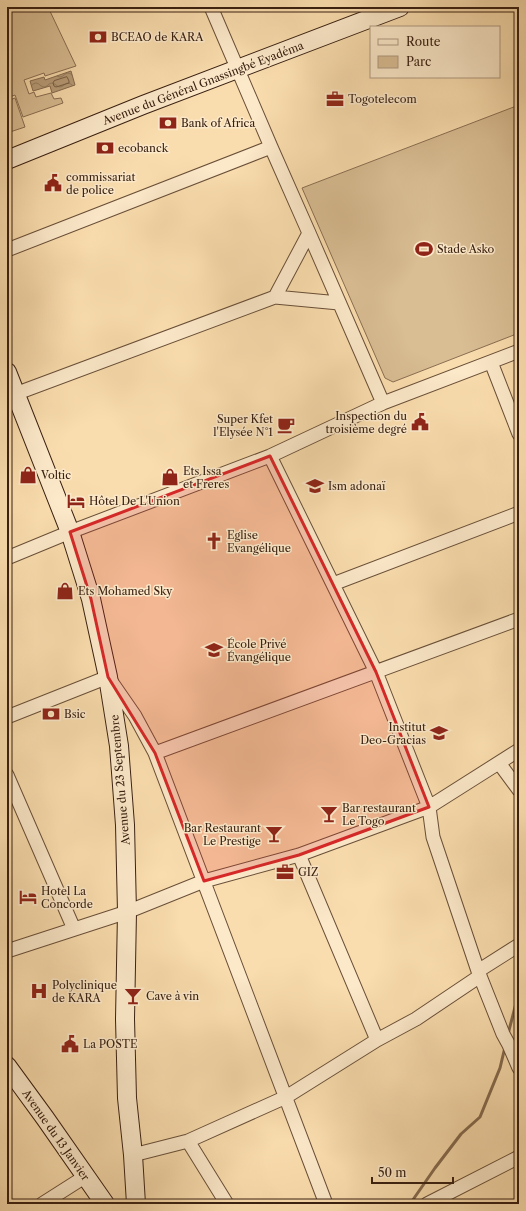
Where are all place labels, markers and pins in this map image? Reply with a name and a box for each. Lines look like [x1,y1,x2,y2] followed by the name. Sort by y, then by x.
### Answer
[88,27,108,47] bank icon: BCEAO de KARA
[111,30,204,44] place label: BCEAO de KARA
[325,89,345,109] office icon: Togotelecom
[348,92,417,106] place label: Togotelecom
[158,113,178,133] bank icon: Bank of Africa
[181,116,255,130] place label: Bank of Africa
[95,138,115,158] bank icon: ecobanck
[118,141,169,155] place label: ecobanck
[66,170,136,197] place label: commissariat de police
[43,173,63,193] public building icon: commissariat de police
[414,239,434,259] sports icon: Stade Asko
[437,242,495,256] place label: Stade Asko
[326,409,407,436] place label: Inspection du troisième degré
[213,412,273,439] place label: Super Kfet l'Elysée N°1
[410,412,430,432] public building icon: Inspection du troisième degré
[276,415,296,435] cafe icon: Super Kfet l'Elysée N°1
[183,464,229,491] place label: Ets Issa et Freres
[18,465,38,485] shop icon: Voltic
[160,467,180,487] shop icon: Ets Issa et Freres
[40,468,71,482] place label: Voltic
[305,476,325,496] school or university icon: Ism adonaï
[328,479,386,493] place label: Ism adonaï
[66,491,86,511] hotel icon: Hôtel De L'Union
[89,494,180,508] place label: Hôtel De L'Union
[227,528,291,555] place label: Eglise Evangélique
[204,531,224,551] church icon: Eglise Evangélique
[55,581,75,601] shop icon: Ets Mohamed Sky
[78,584,173,598] place label: Ets Mohamed Sky
[227,637,291,664] place label: École Privé Évangélique
[204,640,224,660] school or university icon: École Privé Évangélique
[41,704,61,724] bank icon: Bsic
[64,707,86,721] place label: Bsic
[360,720,426,747] place label: Institut Deo-Gracias
[429,723,449,743] school or university icon: Institut Deo-Gracias
[342,801,416,828] place label: Bar restaurant Le Togo
[319,804,339,824] bar icon: Bar restaurant Le Togo
[184,821,261,848] place label: Bar Restaurant Le Prestige
[264,824,284,844] bar icon: Bar Restaurant Le Prestige
[275,862,295,882] office icon: GIZ
[298,865,318,879] place label: GIZ
[41,884,93,911] place label: Hotel La Concorde
[18,887,38,907] hotel icon: Hotel La Concorde
[52,978,117,1005] place label: Polyclinique de KARA
[29,981,49,1001] hospital icon: Polyclinique de KARA
[123,986,143,1006] bar icon: Cave à vin
[146,989,199,1003] place label: Cave à vin
[60,1034,80,1054] public building icon: La POSTE
[83,1037,138,1051] place label: La POSTE

